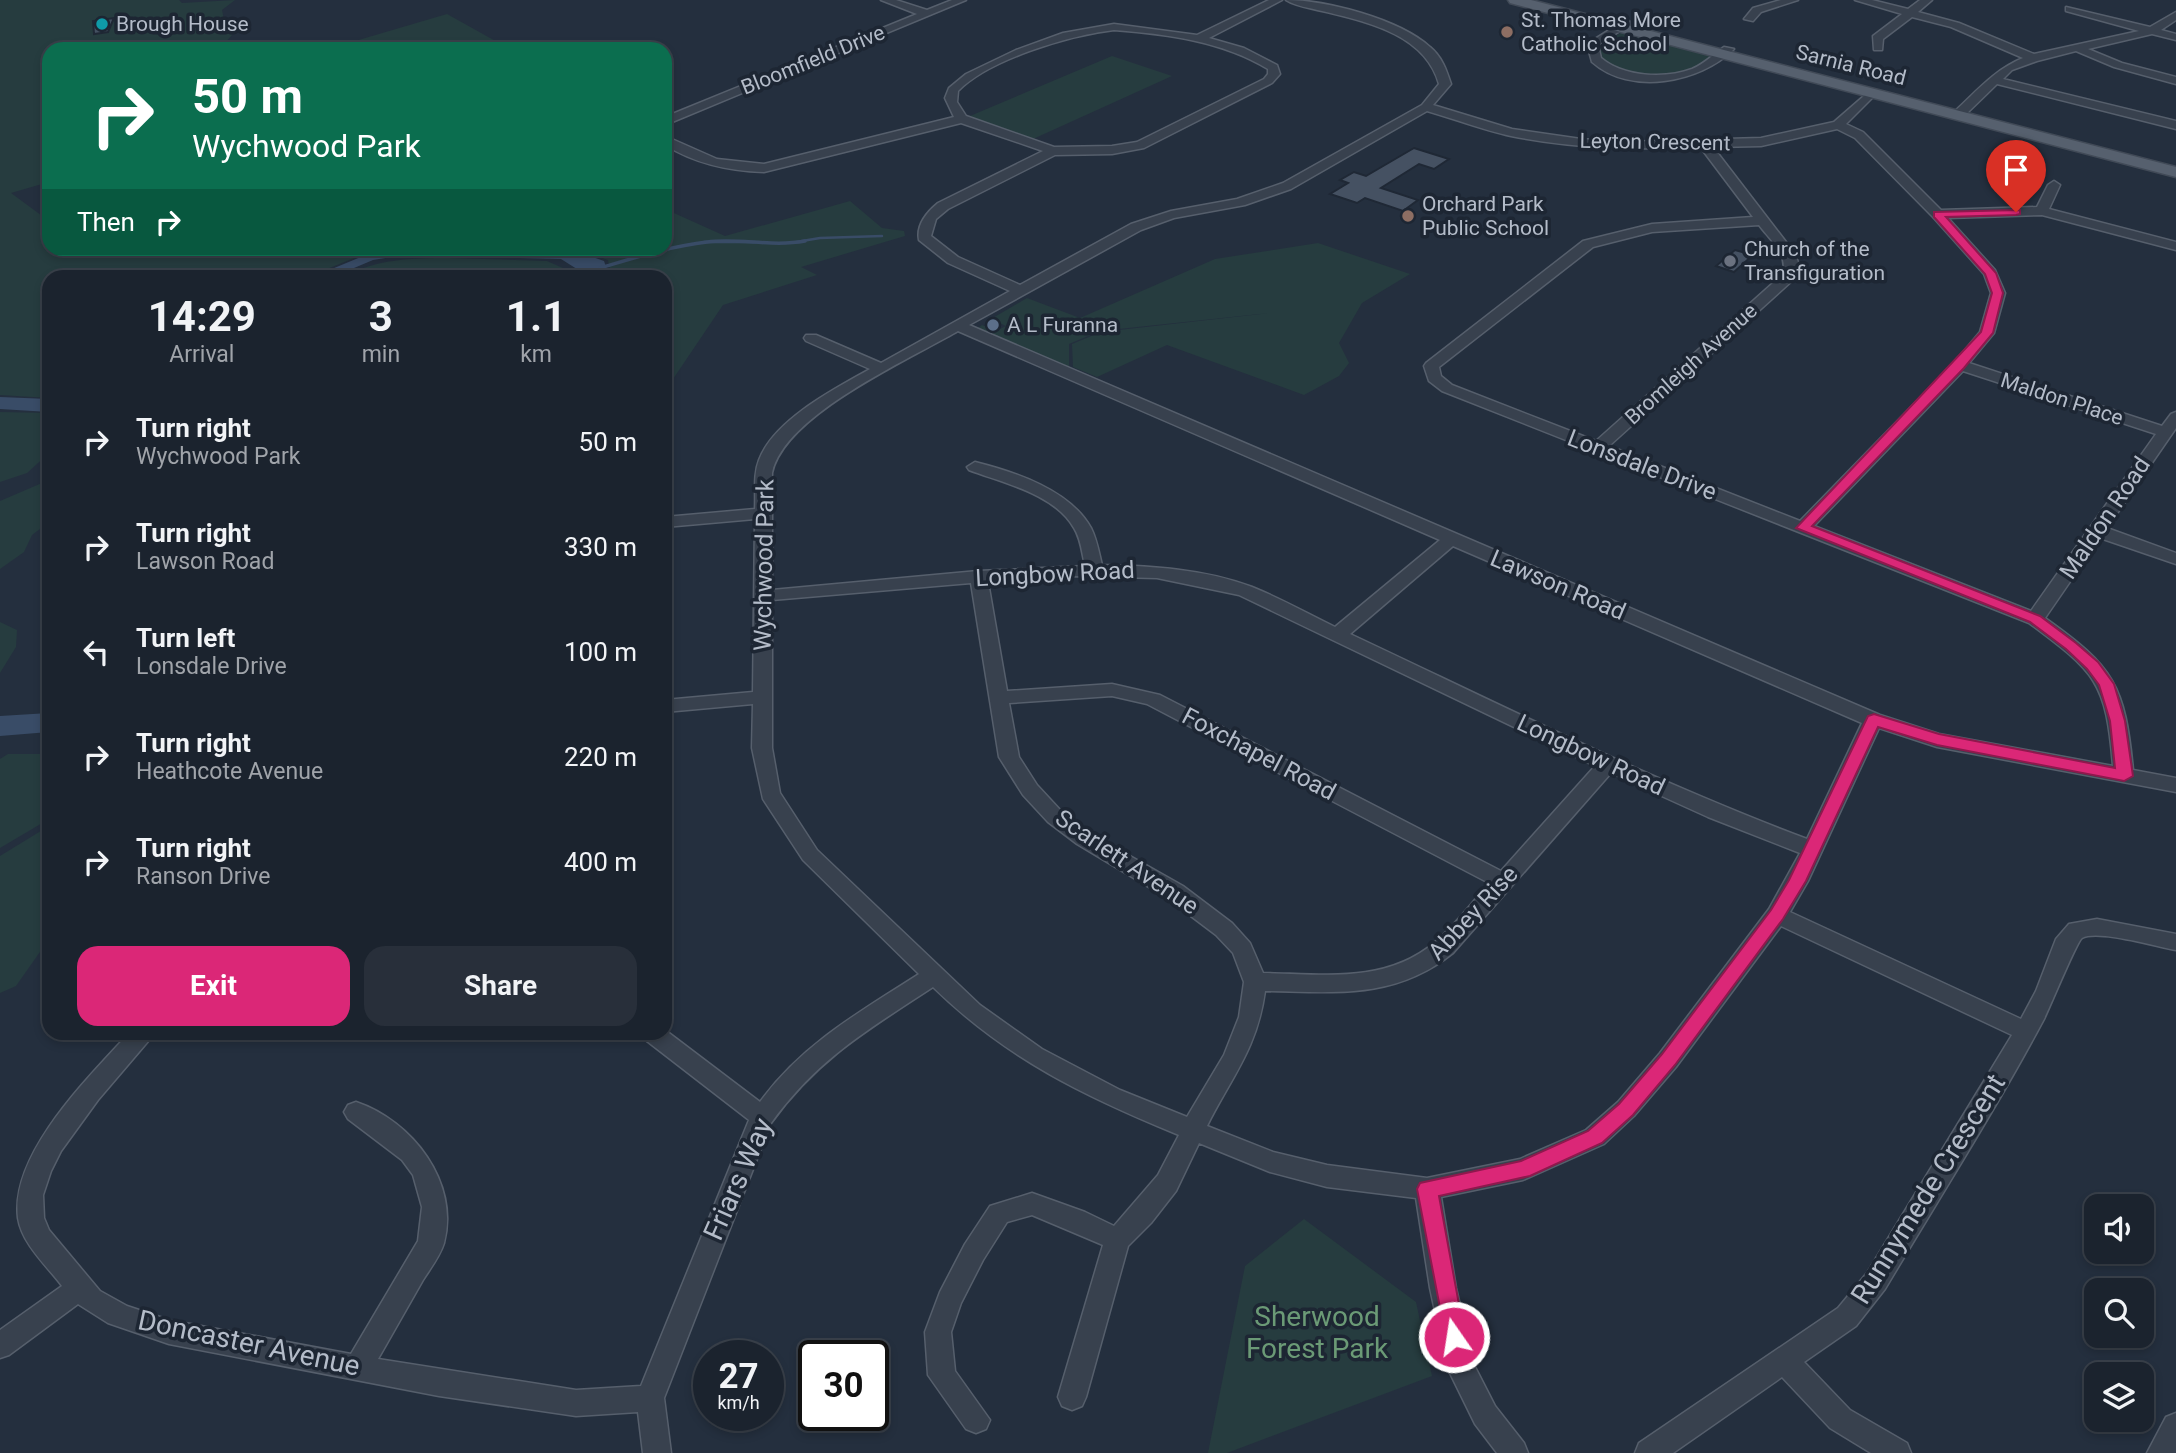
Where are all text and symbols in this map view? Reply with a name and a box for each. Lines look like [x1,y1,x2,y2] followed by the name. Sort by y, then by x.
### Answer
[1521,8,1681,56] place label: St. Thomas More Catholic School
[116,12,249,36] place label: Brough House
[94,16,110,32] marker: Brough House
[738,20,888,100] street label: Bloomfield Drive
[1499,24,1515,40] marker: St. Thomas More Catholic School
[1794,40,1908,90] street label: Sarnia Road
[192,68,303,125] text: 50 m
[77,70,168,161] icon: right
[192,127,421,165] text: Wychwood Park
[1579,129,1731,155] street label: Leyton Crescent
[1986,140,2046,212] pin
[1997,151,2035,189] icon: arrive
[1422,192,1549,240] place label: Orchard Park Public School
[149,203,187,241] icon: right
[77,207,135,237] text: Then
[1400,208,1416,224] marker: Orchard Park Public School
[1744,237,1885,285] place label: Church of the Transfiguration
[1722,253,1738,269] marker: Church of the Transfiguration
[148,292,256,341] text: 14:29
[369,292,393,341] text: 3
[506,292,566,341] text: 1.1
[1620,299,1762,429] street label: Bromleigh Avenue
[1007,313,1118,337] place label: A L Furanna
[985,317,1001,333] marker: A L Furanna
[169,341,234,368] text: Arrival
[362,341,400,368] text: min
[520,341,552,368] text: km
[1998,368,2126,430] street label: Maldon Place
[136,413,251,443] text: Turn right
[77,423,115,461] icon: right
[1564,424,1720,506] street label: Lonsdale Drive
[579,427,637,457] text: 50 m
[136,443,300,470] text: Wychwood Park
[2054,452,2156,584] street label: Maldon Road
[749,478,780,651] street label: Wychwood Park
[136,518,251,548] text: Turn right
[77,528,115,566] icon: right
[564,532,637,562] text: 330 m
[1486,544,1630,626] street label: Lawson Road
[136,548,274,575] text: Lawson Road
[975,556,1135,592] street label: Longbow Road
[136,623,235,653] text: Turn left
[77,633,115,671] icon: left
[564,637,637,667] text: 100 m
[136,653,287,680] text: Lonsdale Drive
[1177,702,1341,806] street label: Foxchapel Road
[1513,709,1669,801] street label: Longbow Road
[136,728,251,758] text: Turn right
[77,738,115,776] icon: right
[564,742,637,772] text: 220 m
[136,758,323,785] text: Heathcote Avenue
[1050,804,1204,920] street label: Scarlett Avenue
[136,833,251,863] text: Turn right
[77,843,115,881] icon: right
[564,847,637,877] text: 400 m
[1422,860,1524,966] street label: Abbey Rise
[136,863,270,890] text: Ranson Drive
[77,946,350,1026] button: Exit
[364,946,637,1026] button: Share
[1844,1068,2012,1310] street label: Runnymede Crescent
[696,1113,780,1245] street label: Friars Way
[2084,1194,2154,1432] map controls
[2084,1194,2154,1264] button: sound
[2084,1278,2154,1348] button: search
[1246,1300,1389,1365] park label: Sherwood Forest Park
[1417,1300,1491,1374] position arrow
[135,1303,363,1383] street label: Doncaster Avenue
[798,1340,889,1431] speed limit sign: 30
[718,1356,759,1397] text: 27
[2084,1362,2154,1432] button: layers
[717,1392,760,1413] text: km/h

